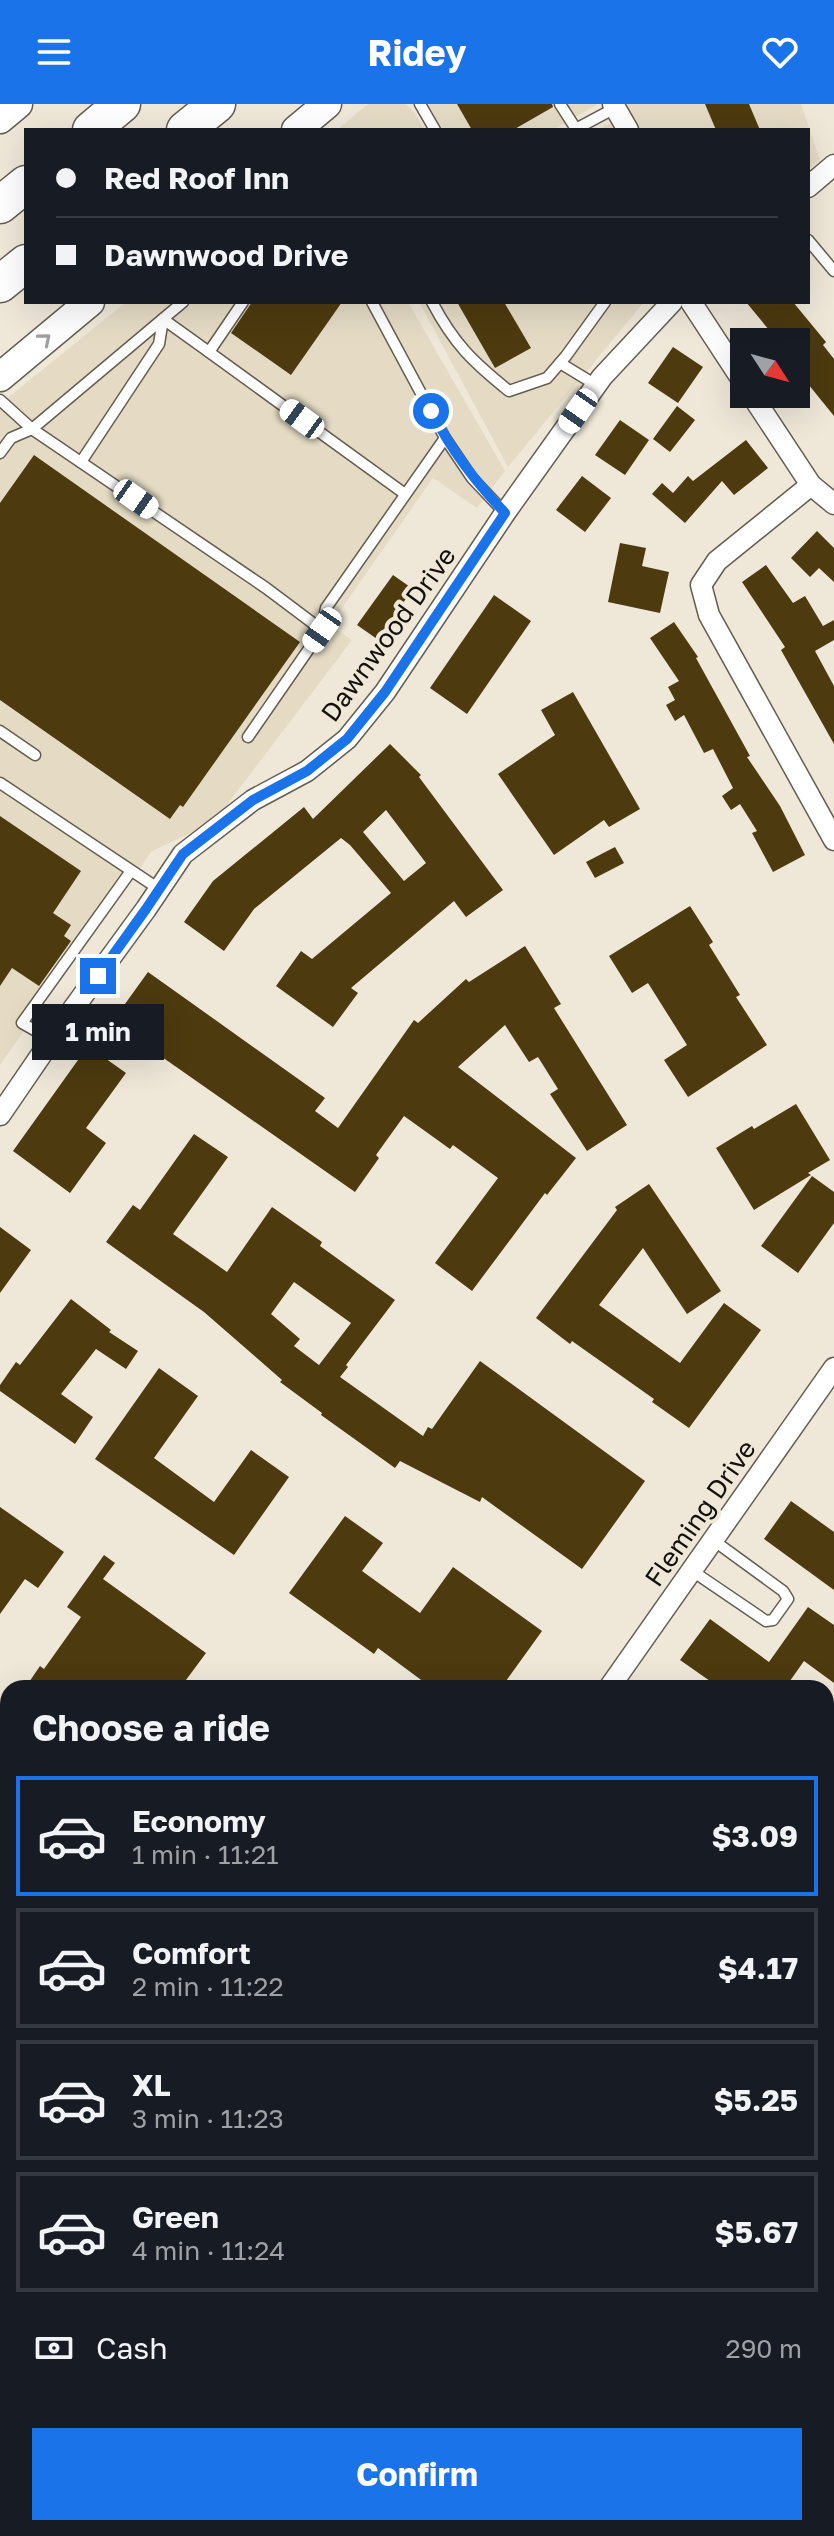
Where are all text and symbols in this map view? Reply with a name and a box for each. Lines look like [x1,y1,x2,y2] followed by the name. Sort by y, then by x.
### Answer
[32,30,76,74] icon: menu
[758,30,802,74] icon: heart
[367,31,467,74] text: Ridey
[104,160,289,196] text: Red Roof Inn
[104,237,348,273] text: Dawnwood Drive
[730,328,810,408] north arrow
[730,328,810,408] map controls
[36,334,50,349] one-way arrow
[554,384,602,438] car
[413,393,449,429] route start
[276,395,328,443] car
[109,475,163,523] car
[314,541,462,727] street label: Dawnwood Drive
[298,603,346,657] car
[80,958,116,994] route end
[32,1004,164,1060] callout: 1 min
[65,1016,131,1047] text: 1 min
[638,1434,762,1592] street label: Fleming Drive
[32,1706,270,1749] text: Choose a ride
[36,1800,108,1872] icon: car
[132,1803,266,1839] text: Economy
[711,1818,798,1854] text: $3.09
[132,1839,279,1870] text: 1 min · 11:21
[36,1932,108,2004] icon: car
[132,1935,251,1971] text: Comfort
[718,1950,798,1986] text: $4.17
[132,1971,284,2002] text: 2 min · 11:22
[36,2064,108,2136] icon: car
[132,2067,171,2103] text: XL
[713,2082,798,2118] text: $5.25
[132,2103,284,2134] text: 3 min · 11:23
[36,2196,108,2268] icon: car
[132,2199,219,2235] text: Green
[715,2214,798,2250] text: $5.67
[132,2235,285,2266] text: 4 min · 11:24
[32,2326,76,2370] icon: cash
[96,2330,168,2366] text: Cash
[726,2333,802,2364] text: 290 m
[32,2428,802,2520] button: Confirm

